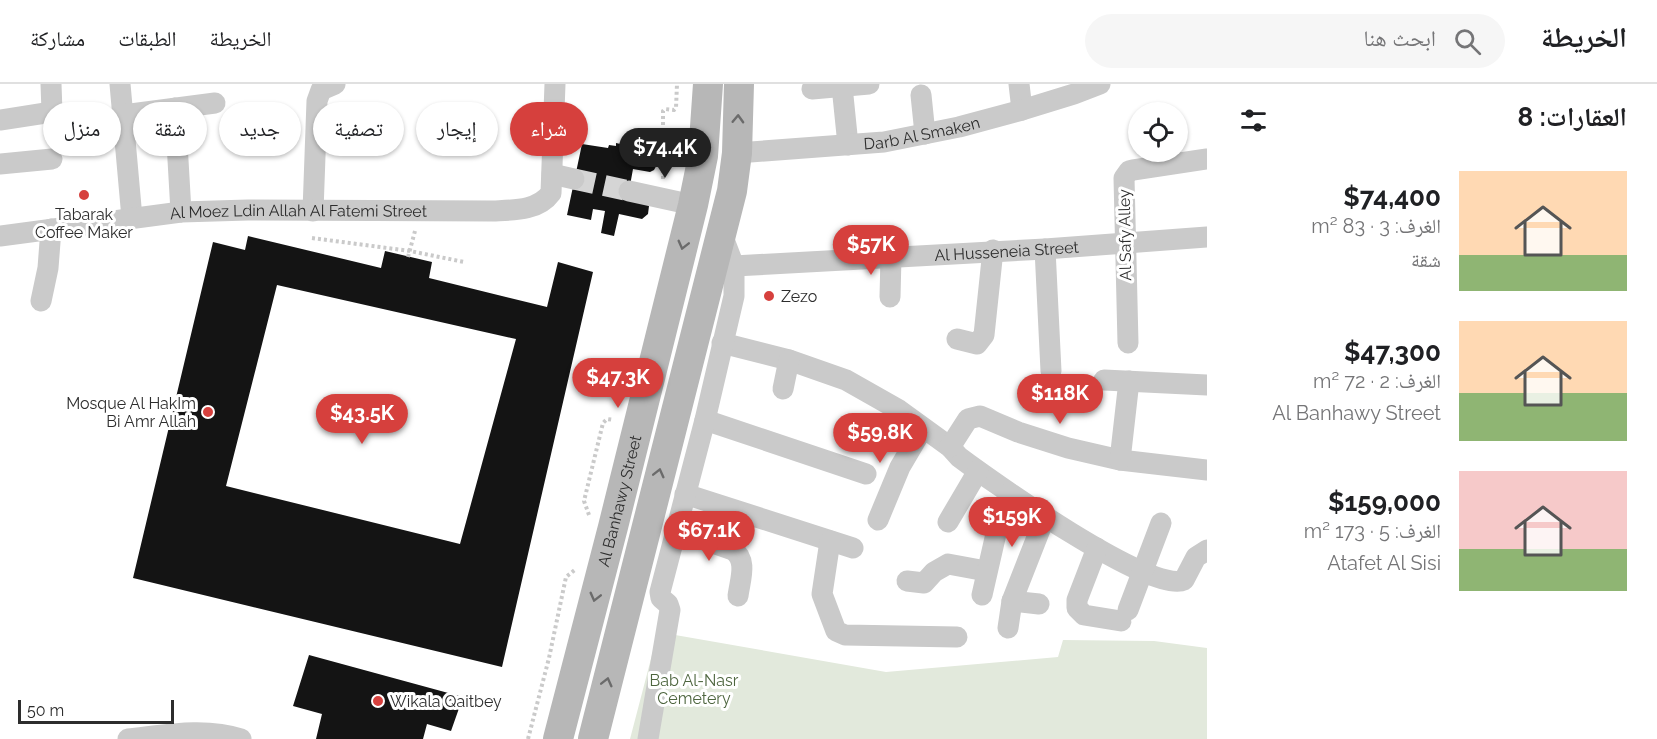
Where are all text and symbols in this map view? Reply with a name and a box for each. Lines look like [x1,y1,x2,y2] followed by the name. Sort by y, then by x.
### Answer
[1085,14,1505,68] search box
[1541,21,1627,54] text: الخريطة
[1363,25,1436,51] text: ابحث هنا
[1451,25,1484,58] icon: search
[30,26,85,51] text: مشاركة
[118,26,177,51] text: الطبقات
[210,26,271,51] text: الخريطة
[43,102,121,156] chip: منزل
[133,102,207,156] chip: شقة
[219,102,301,156] chip: جديد
[313,102,404,156] chip: تصفية
[416,102,498,156] chip: إيجار
[510,102,588,156] chip: شراء
[1128,102,1188,162] map controls
[1128,102,1188,162] button: locate
[1518,102,1627,132] text: العقارات: 8
[1237,104,1270,137] icon: filters
[863,112,982,153] street label: Darb Al Smaken
[732,115,744,124] one-way arrow
[616,128,714,179] pin: $74.4K
[633,135,697,159] text: $74.4K
[1343,182,1441,212] text: $74,400
[77,188,91,202] marker: Tabarak Coffee Maker
[1115,189,1135,281] street label: Al Safy Alley
[1507,195,1579,267] icon: home
[169,200,428,223] street label: Al Moez Ldin Allah Al Fatemi Street
[35,205,133,242] place label: Tabarak Coffee Maker
[1311,214,1441,238] text: الغرف: 3 · 83 m²
[835,225,907,276] pin: $57K
[847,232,895,256] text: $57K
[934,237,1080,265] street label: Al Husseneia Street
[678,240,691,250] one-way arrow
[1411,248,1441,272] text: شقة
[781,287,817,306] place label: Zezo
[762,289,776,303] marker: Zezo
[1344,337,1441,367] text: $47,300
[1507,345,1579,417] icon: home
[569,358,667,409] pin: $47.3K
[586,365,650,389] text: $47.3K
[1313,369,1441,393] text: الغرف: 2 · 72 m²
[1018,374,1102,425] pin: $118K
[1031,381,1089,405] text: $118K
[66,394,196,431] place label: Mosque Al HakIm Bi Amr Allah
[313,394,411,445] pin: $43.5K
[330,401,394,425] text: $43.5K
[1272,401,1441,425] text: Al Banhawy Street
[201,405,215,419] marker: Mosque Al HakIm Bi Amr Allah
[831,413,929,464] pin: $59.8K
[847,420,913,444] text: $59.8K
[594,432,645,569] street label: Al Banhawy Street
[652,468,664,478] one-way arrow
[1328,487,1441,517] text: $159,000
[1507,495,1579,567] icon: home
[970,497,1054,548] pin: $159K
[983,504,1041,528] text: $159K
[660,511,758,562] pin: $67.1K
[678,518,740,542] text: $67.1K
[1304,519,1441,543] text: الغرف: 5 · 173 m²
[1327,551,1441,575] text: Atafet Al Sisi
[590,591,602,602] one-way arrow
[650,671,739,708] park label: Bab Al-Nasr Cemetery
[599,677,612,687] one-way arrow
[390,692,502,711] place label: Wikala Qaitbey
[371,694,385,708] marker: Wikala Qaitbey
[18,697,174,724] scale bar
[27,701,64,720] text: 50 m

